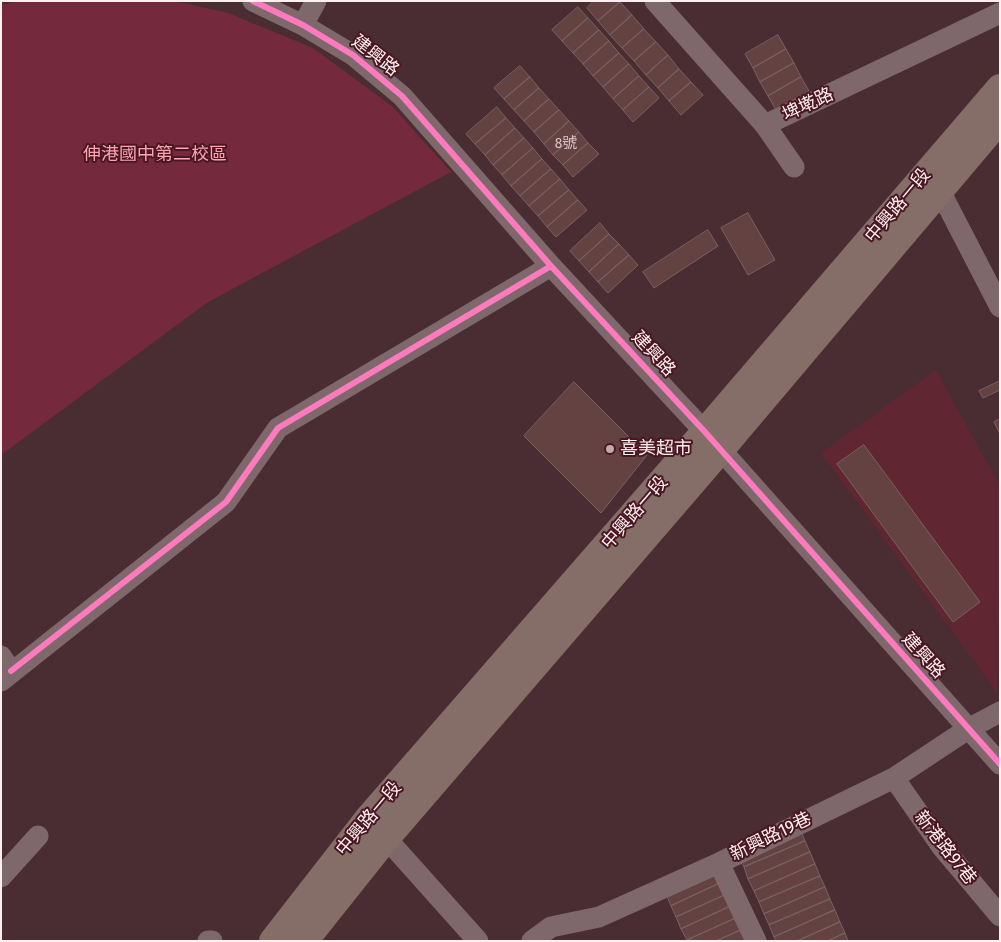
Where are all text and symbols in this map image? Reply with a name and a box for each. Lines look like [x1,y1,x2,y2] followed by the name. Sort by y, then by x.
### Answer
[347,31,403,81] street label: 建興路
[779,84,837,126] street label: 埤墘路
[555,135,577,153] house number: 8號
[83,144,227,166] park label: 伸港國中第二校區
[861,165,935,247] street label: 中興路一段
[627,327,679,381] street label: 建興路
[620,438,692,460] place label: 喜美超市
[604,443,616,455] marker: 喜美超市
[597,472,673,554] street label: 中興路一段
[897,629,949,683] street label: 建興路
[332,778,406,860] street label: 中興路一段
[909,807,981,889] street label: 新港路97巷
[727,808,815,866] street label: 新興路19巷

